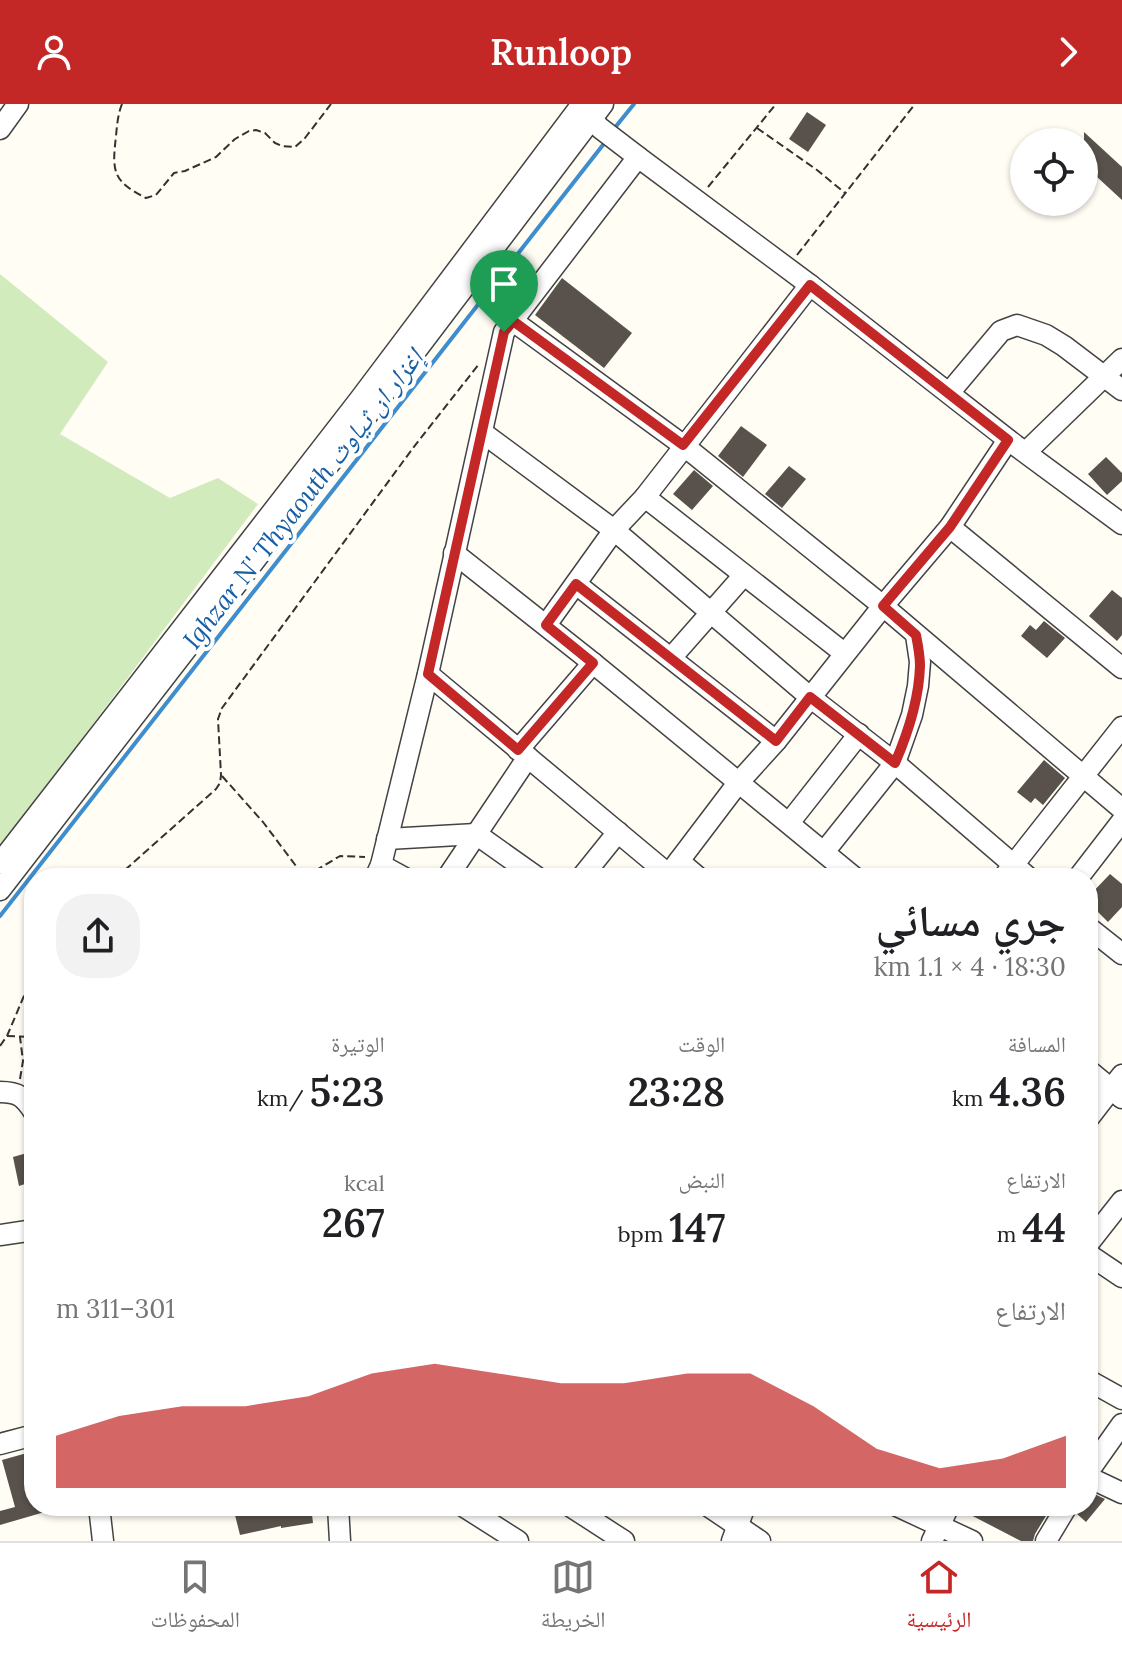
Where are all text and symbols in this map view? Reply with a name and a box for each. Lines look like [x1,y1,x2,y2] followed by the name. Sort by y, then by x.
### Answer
[490,29,632,75] text: Runloop
[32,30,76,74] icon: person
[1046,30,1090,74] icon: forward
[1010,128,1098,216] map controls
[1010,128,1098,216] button: locate
[470,250,538,332] pin
[482,262,526,306] icon: arrive
[175,340,433,656] water label: Ighzar N' Thyaouth إغزار ان ثياوث
[876,892,1066,948] text: جري مسائي
[56,894,140,978] button: share
[874,950,1066,983] text: 18:30 · 4 × 1.1 km
[331,1030,385,1058] text: الوتيرة
[678,1030,725,1058] text: الوقت
[1008,1030,1066,1058] text: المسافة
[309,1066,385,1117] text: 5:23
[628,1066,725,1117] text: 23:28
[989,1066,1066,1117] text: 4.36
[257,1084,309,1112] text: /km
[952,1084,989,1112] text: km
[678,1166,725,1194] text: النبض
[1006,1166,1066,1194] text: الارتفاع
[344,1169,385,1197] text: kcal
[322,1197,385,1248] text: 267
[669,1202,725,1253] text: 147
[1022,1202,1066,1253] text: 44
[618,1220,669,1248] text: bpm
[997,1220,1022,1248] text: m
[56,1292,175,1325] text: 301–311 m
[995,1294,1066,1327] text: الارتفاع
[150,1555,240,1641] tab: المحفوظات
[541,1555,606,1641] tab: الخريطة
[906,1555,972,1641] tab: الرئيسية

